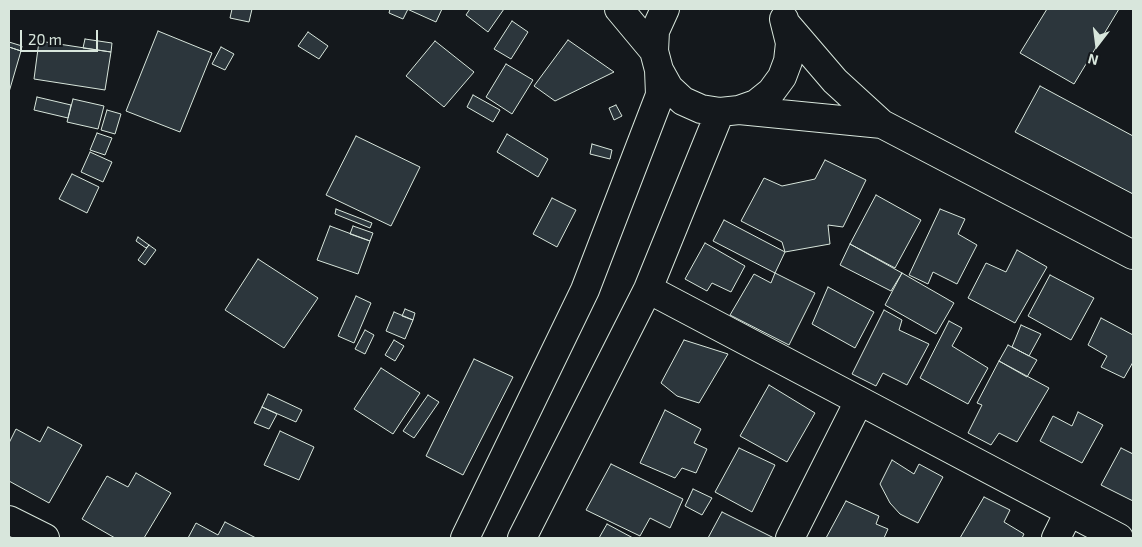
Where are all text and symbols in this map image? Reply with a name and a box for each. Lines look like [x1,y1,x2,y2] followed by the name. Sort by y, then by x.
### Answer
[22,20,100,52] scale bar
[1072,20,1122,70] north arrow
[28,30,62,48] text: 20 m
[1086,50,1100,69] text: N

